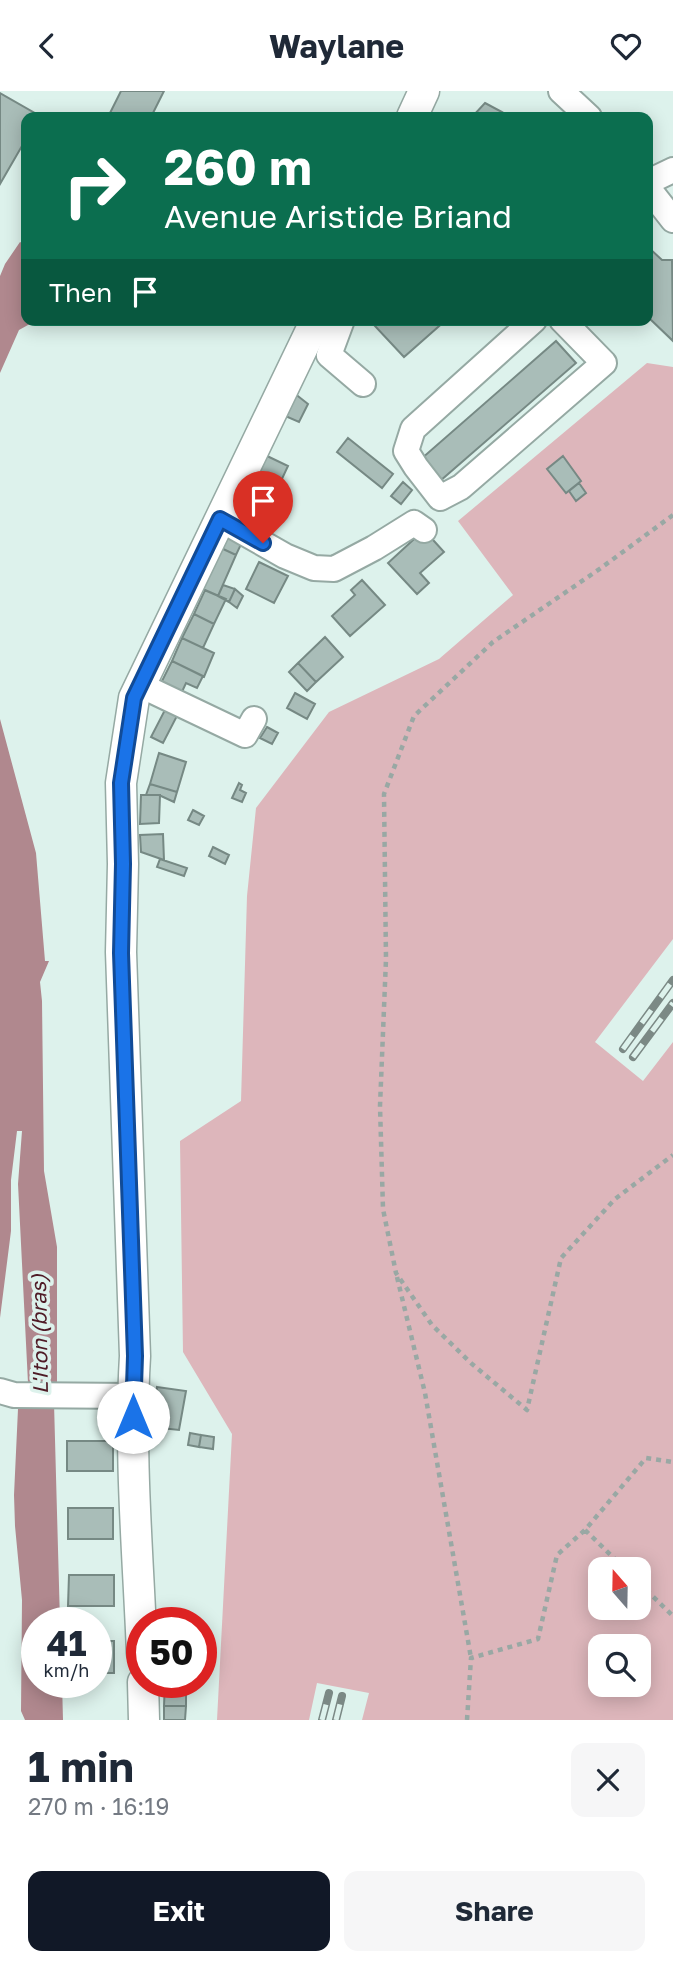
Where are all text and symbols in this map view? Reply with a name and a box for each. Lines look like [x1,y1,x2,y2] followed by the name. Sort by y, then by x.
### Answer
[28,27,66,65] icon: back
[269,27,404,65] text: Waylane
[607,27,645,65] icon: heart
[164,137,312,196] text: 260 m
[49,140,140,231] icon: right
[164,197,512,235] text: Avenue Aristide Briand
[126,273,164,311] icon: arrive
[49,277,112,308] text: Then
[233,471,293,543] pin
[244,482,282,520] icon: arrive
[25,1274,53,1394] water label: L'Iton (bras)
[96,1380,170,1454] position arrow
[588,1557,651,1621] north arrow
[588,1557,651,1697] map controls
[126,1607,217,1698] speed limit sign: 50
[47,1622,86,1664] text: 41
[588,1634,651,1697] button: search
[44,1659,89,1681] text: km/h
[28,1741,134,1791] text: 1 min
[571,1743,645,1817] button: close
[28,1792,169,1820] text: 270 m · 16:19
[28,1871,330,1951] button: Exit
[344,1871,645,1951] button: Share

